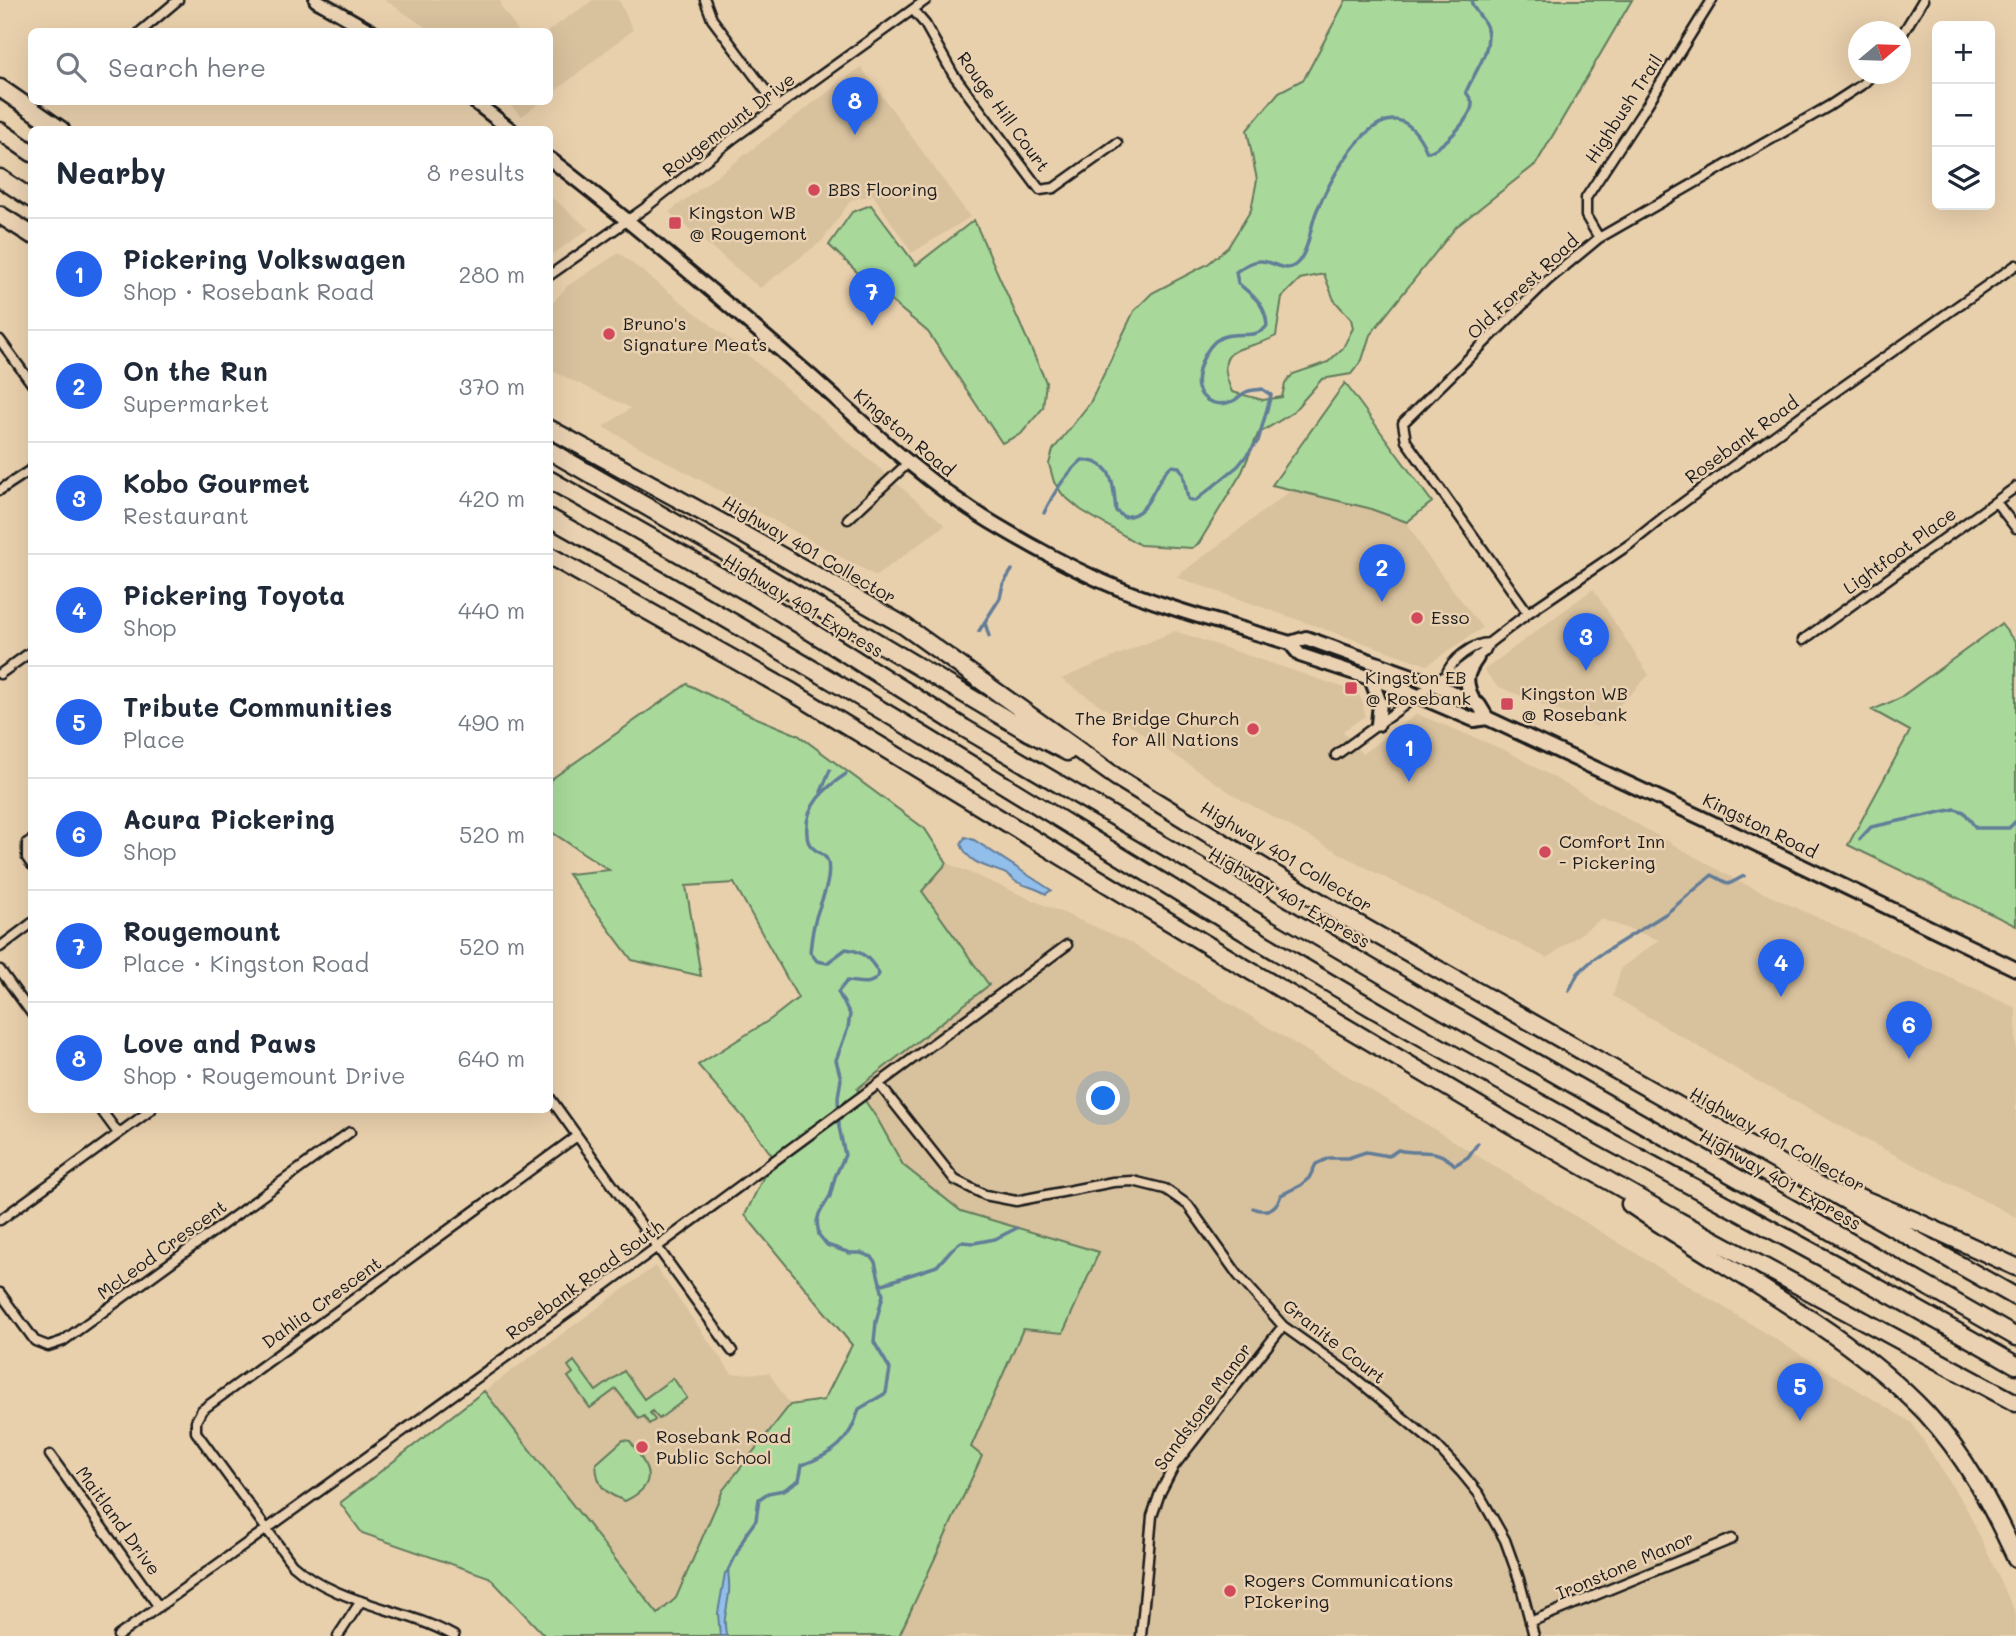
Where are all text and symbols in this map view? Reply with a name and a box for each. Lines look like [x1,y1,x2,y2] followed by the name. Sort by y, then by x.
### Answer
[1848,21,1911,84] north arrow
[1932,21,1995,210] map controls
[1932,21,1995,84] button: +
[28,28,553,105] search box
[952,47,1056,176] street label: Rouge Hill Court
[52,48,90,86] icon: search
[1579,49,1667,167] street label: Highbush Trail
[108,50,266,84] text: Search here
[657,67,799,182] street label: Rougemount Drive
[832,77,878,135] pin: 8
[1932,84,1995,147] button: −
[1932,147,1995,210] button: layers
[56,152,166,192] text: Nearby
[427,157,525,187] text: 8 results
[828,177,937,201] place label: BBS Flooring
[806,182,822,198] marker: BBS Flooring
[689,200,807,245] place label: Kingston WB @ Rougemont
[667,215,683,231] marker: Kingston WB @ Rougemont
[1461,228,1583,344] street label: Old Forest Road
[123,242,406,276] text: Pickering Volkswagen
[74,259,84,289] text: 1
[458,259,525,289] text: 280 m
[849,268,895,326] pin: 7
[123,276,374,306] text: Shop · Rosebank Road
[623,311,767,356] place label: Bruno's Signature Meats
[601,326,617,342] marker: Bruno's Signature Meats
[123,354,268,388] text: On the Run
[73,371,85,401] text: 2
[459,371,525,401] text: 370 m
[849,383,960,482] street label: Kingston Road
[123,388,269,418] text: Supermarket
[1680,390,1803,489] street label: Rosebank Road
[123,466,310,500] text: Kobo Gourmet
[72,483,86,513] text: 3
[459,483,525,513] text: 420 m
[718,490,901,609] street label: Highway 401 Collector
[123,500,249,530] text: Restaurant
[1838,501,1961,599] street label: Lightfoot Place
[1359,544,1405,602] pin: 2
[719,548,888,663] street label: Highway 401 Express
[123,578,345,612] text: Pickering Toyota
[72,595,86,625] text: 4
[458,595,525,625] text: 440 m
[1431,605,1470,629] place label: Esso
[1409,610,1425,626] marker: Esso
[123,612,177,642] text: Shop
[1563,613,1609,671] pin: 3
[1365,665,1471,710] place label: Kingston EB @ Rosebank
[1343,680,1359,696] marker: Kingston EB @ Rosebank
[1521,681,1628,726] place label: Kingston WB @ Rosebank
[123,690,392,724] text: Tribute Communities
[1499,696,1515,712] marker: Kingston WB @ Rosebank
[1075,706,1239,751] place label: The Bridge Church for All Nations
[72,707,86,737] text: 5
[458,707,525,737] text: 490 m
[1245,721,1261,737] marker: The Bridge Church for All Nations
[123,724,185,754] text: Place
[1386,724,1432,782] pin: 1
[1699,787,1822,863] street label: Kingston Road
[1196,795,1377,917] street label: Highway 401 Collector
[123,802,335,836] text: Acura Pickering
[72,819,86,849] text: 6
[459,819,525,849] text: 520 m
[1559,829,1665,874] place label: Comfort Inn - Pickering
[123,836,177,866] text: Shop
[1204,841,1375,953] street label: Highway 401 Express
[1537,844,1553,860] marker: Comfort Inn - Pickering
[123,914,280,948] text: Rougemount
[73,931,85,961] text: 7
[459,931,525,961] text: 520 m
[1758,939,1804,997] pin: 4
[123,948,369,978] text: Place · Kingston Road
[1886,1001,1932,1059] pin: 6
[123,1026,316,1060] text: Love and Paws
[72,1043,86,1073] text: 8
[458,1043,525,1073] text: 640 m
[123,1060,406,1090] text: Shop · Rougemount Drive
[1086,1081,1120,1115] your location
[1686,1081,1869,1197] street label: Highway 401 Collector
[1695,1123,1866,1235] street label: Highway 401 Express
[92,1194,231,1304] street label: McLeod Crescent
[501,1214,668,1345] street label: Rosebank Road South
[257,1251,386,1354] street label: Dahlia Crescent
[1278,1294,1391,1389] street label: Granite Court
[1148,1338,1257,1475] street label: Sandstone Manor
[1777,1363,1823,1421] pin: 5
[656,1424,791,1469] place label: Rosebank Road Public School
[634,1439,650,1455] marker: Rosebank Road Public School
[71,1461,167,1580] street label: Maitland Drive
[1552,1525,1697,1605] street label: Ironstone Manor
[1244,1568,1454,1613] place label: Rogers Communications PIckering
[1222,1583,1238,1599] marker: Rogers Communications PIckering

